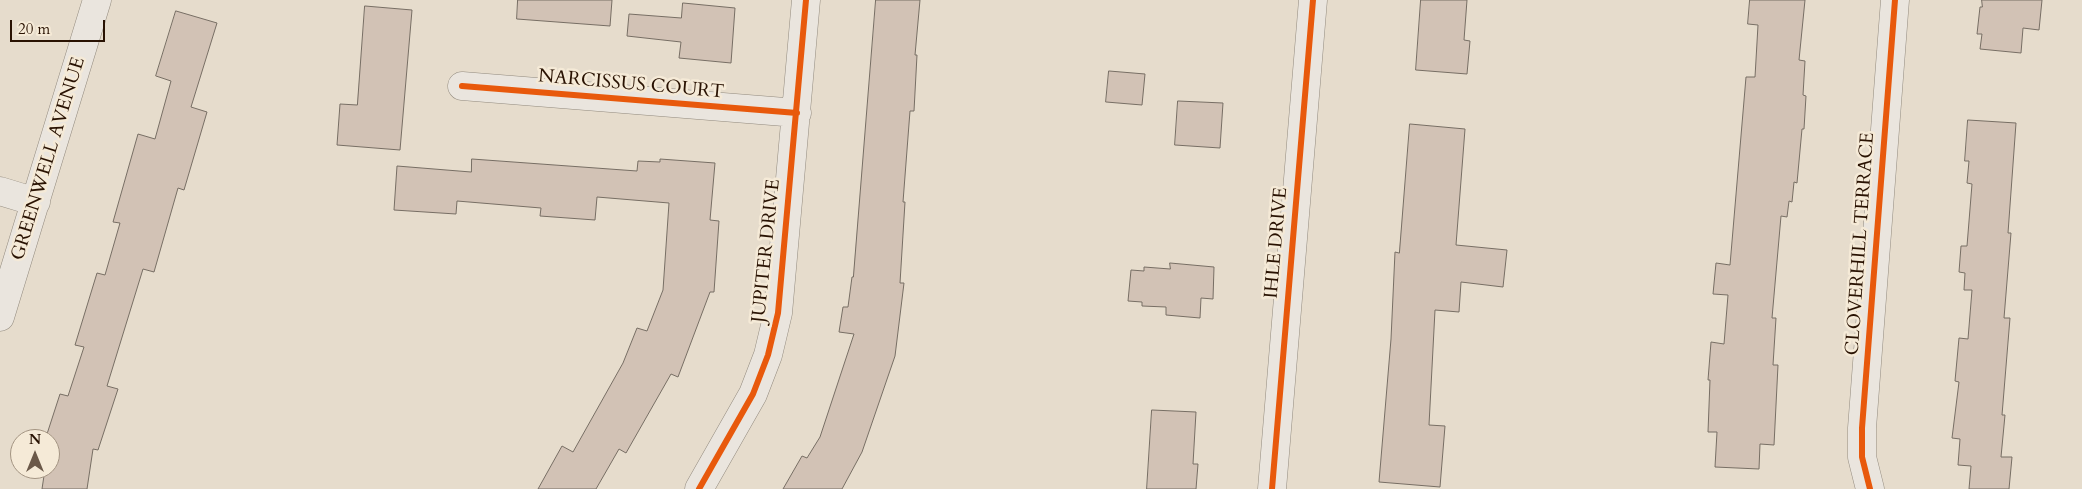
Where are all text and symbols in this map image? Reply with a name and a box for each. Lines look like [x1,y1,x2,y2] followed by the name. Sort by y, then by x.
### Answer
[12,10,108,42] scale bar
[18,19,50,39] text: 20 m
[7,55,91,263] street label: GREENWELL AVENUE
[537,66,725,104] street label: NARCISSUS COURT
[1842,132,1880,356] street label: CLOVERHILL TERRACE
[748,178,786,324] street label: JUPITER DRIVE
[1261,186,1293,300] street label: IHLE DRIVE
[10,429,60,479] north arrow
[29,430,41,449] text: N

